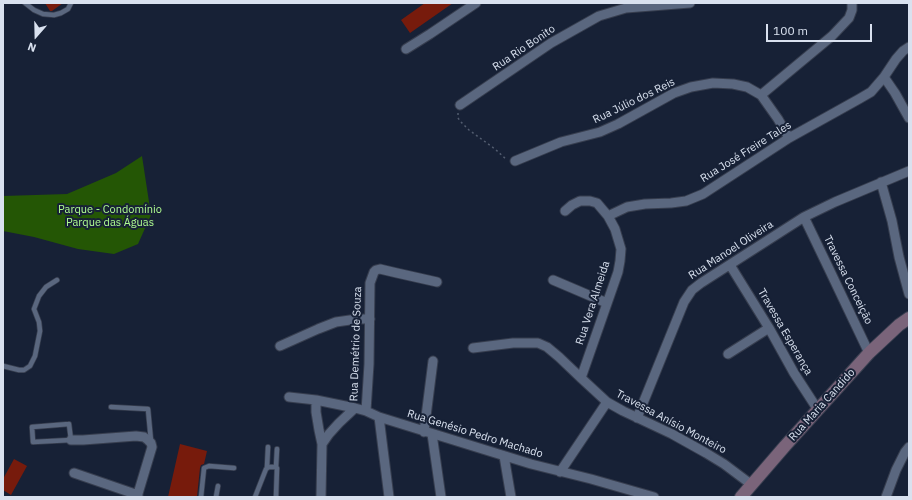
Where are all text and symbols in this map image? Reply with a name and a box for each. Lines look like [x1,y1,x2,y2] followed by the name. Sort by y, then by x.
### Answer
[16,16,56,56] north arrow
[768,16,874,42] scale bar
[490,22,558,74] street label: Rua Rio Bonito
[773,23,808,38] text: 100 m
[26,39,38,55] text: N
[591,75,677,127] street label: Rua Júlio dos Reis
[698,119,794,185] street label: Rua José Freire Tales
[58,203,162,229] park label: Parque - Condomínio Parque das Águas
[686,218,776,282] street label: Rua Manoel Oliveira
[821,233,875,327] street label: Travessa Conceição
[573,259,613,347] street label: Rua Vera Almeida
[347,286,365,402] street label: Rua Demétrio de Souza
[755,286,815,378] street label: Travessa Esperança
[786,366,858,444] street label: Rua Maria Candido
[614,387,728,457] street label: Travessa Anísio Monteiro
[406,407,544,461] street label: Rua Genésio Pedro Machado

